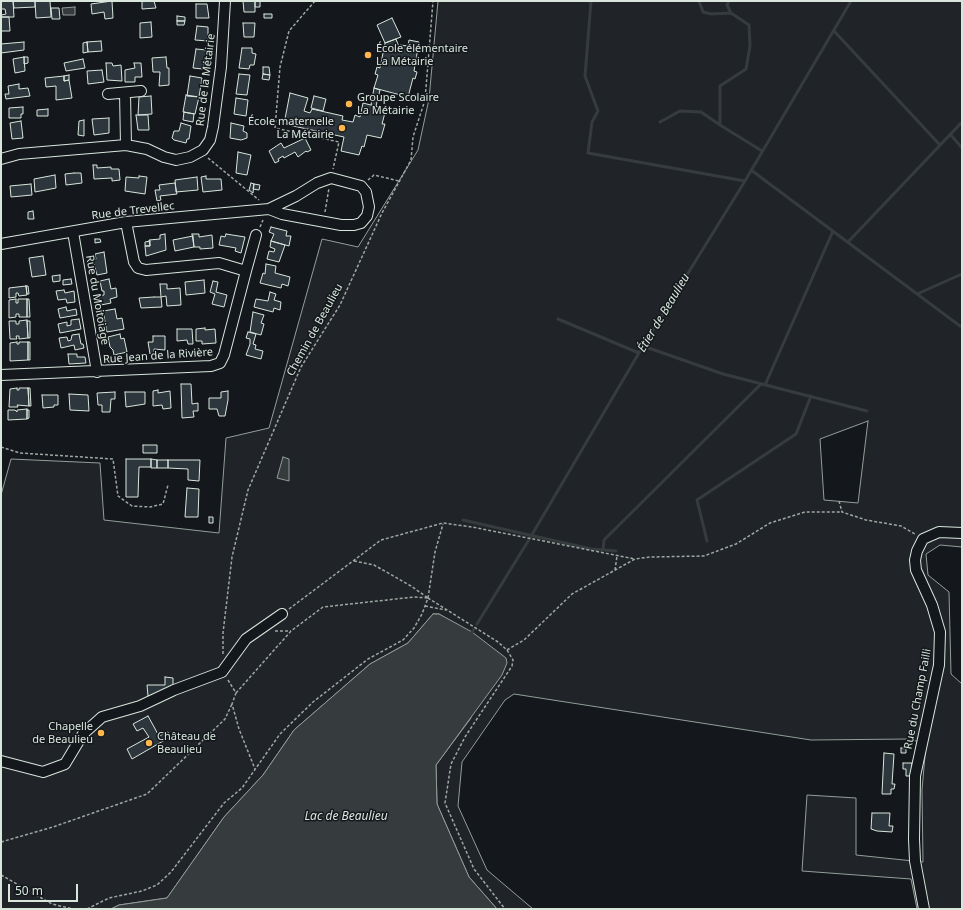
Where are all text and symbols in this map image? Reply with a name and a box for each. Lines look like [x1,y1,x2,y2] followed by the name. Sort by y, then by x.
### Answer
[194,33,218,127] street label: Rue de la Métairie
[376,42,468,68] place label: École élémentaire La Métairie
[363,50,373,60] marker: École élémentaire La Métairie
[357,91,439,117] place label: Groupe Scolaire La Métairie
[344,99,354,109] marker: Groupe Scolaire La Métairie
[248,115,334,141] place label: École maternelle La Métairie
[337,123,347,133] marker: École maternelle La Métairie
[91,199,175,223] street label: Rue de Trevellec
[83,254,111,346] street label: Rue du Moitoiage
[635,271,693,355] water label: Étier de Beaulieu
[284,282,346,378] street label: Chemin de Beaulieu
[103,346,213,366] street label: Rue Jean de la Rivière
[902,648,934,750] street label: Rue du Champ Failli
[32,720,93,746] place label: Chapelle de Beaulieu
[96,728,106,738] marker: Chapelle de Beaulieu
[157,730,216,756] place label: Château de Beaulieu
[144,738,154,748] marker: Château de Beaulieu
[304,810,388,824] water label: Lac de Beaulieu
[10,876,80,902] scale bar
[15,882,43,899] text: 50 m

